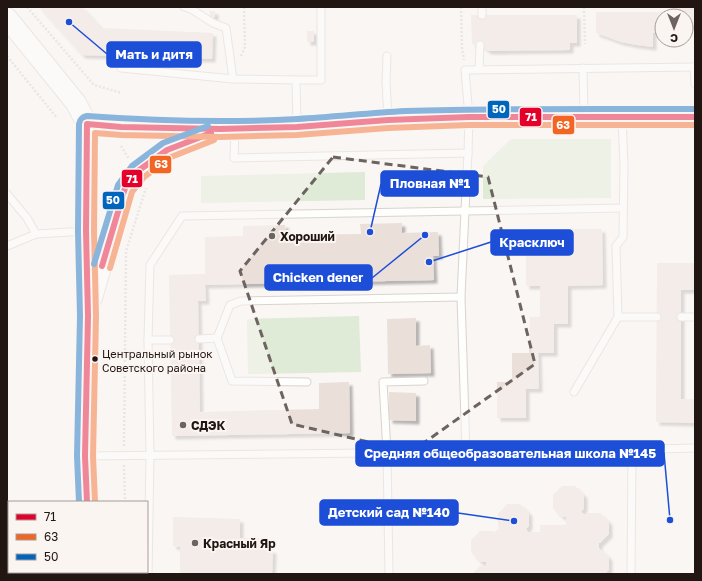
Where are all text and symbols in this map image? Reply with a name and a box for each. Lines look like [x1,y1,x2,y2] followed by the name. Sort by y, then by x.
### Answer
[654,8,694,48] north arrow
[670,32,678,45] text: С
[107,42,201,67] callout: Мать и дитя
[115,46,193,62] text: Мать и дитя
[487,100,510,119] line badge: 50
[492,102,506,115] text: 50
[519,107,542,127] line badge: 71
[525,110,537,123] text: 71
[552,115,575,135] line badge: 63
[556,118,570,131] text: 63
[149,155,172,174] line badge: 63
[154,157,168,170] text: 63
[121,169,143,188] line badge: 71
[381,171,478,196] callout: Пловная №1
[126,172,138,185] text: 71
[390,175,470,191] text: Пловная №1
[102,191,125,210] line badge: 50
[106,193,120,206] text: 50
[280,229,335,244] place label: Хороший
[491,230,573,255] callout: Красключ
[267,231,277,241] marker: Хороший
[499,234,565,250] text: Красключ
[265,265,372,290] callout: Chicken dener
[273,269,363,285] text: Chicken dener
[102,347,213,374] place label: Центральный рынок Советского района
[90,354,100,364] marker: Центральный рынок Советского района
[191,418,226,433] place label: СДЭК
[178,420,188,430] marker: СДЭК
[356,441,664,466] callout: Средняя общеобразовательная школа №145
[364,445,656,461] text: Средняя общеобразовательная школа №145
[320,500,458,525] callout: Детский сад №140
[8,501,148,573] legend
[328,504,450,520] text: Детский сад №140
[44,509,56,524] text: 71
[44,529,58,544] text: 63
[203,536,276,551] place label: Красный Яр
[190,538,200,548] marker: Красный Яр
[44,549,58,564] text: 50

